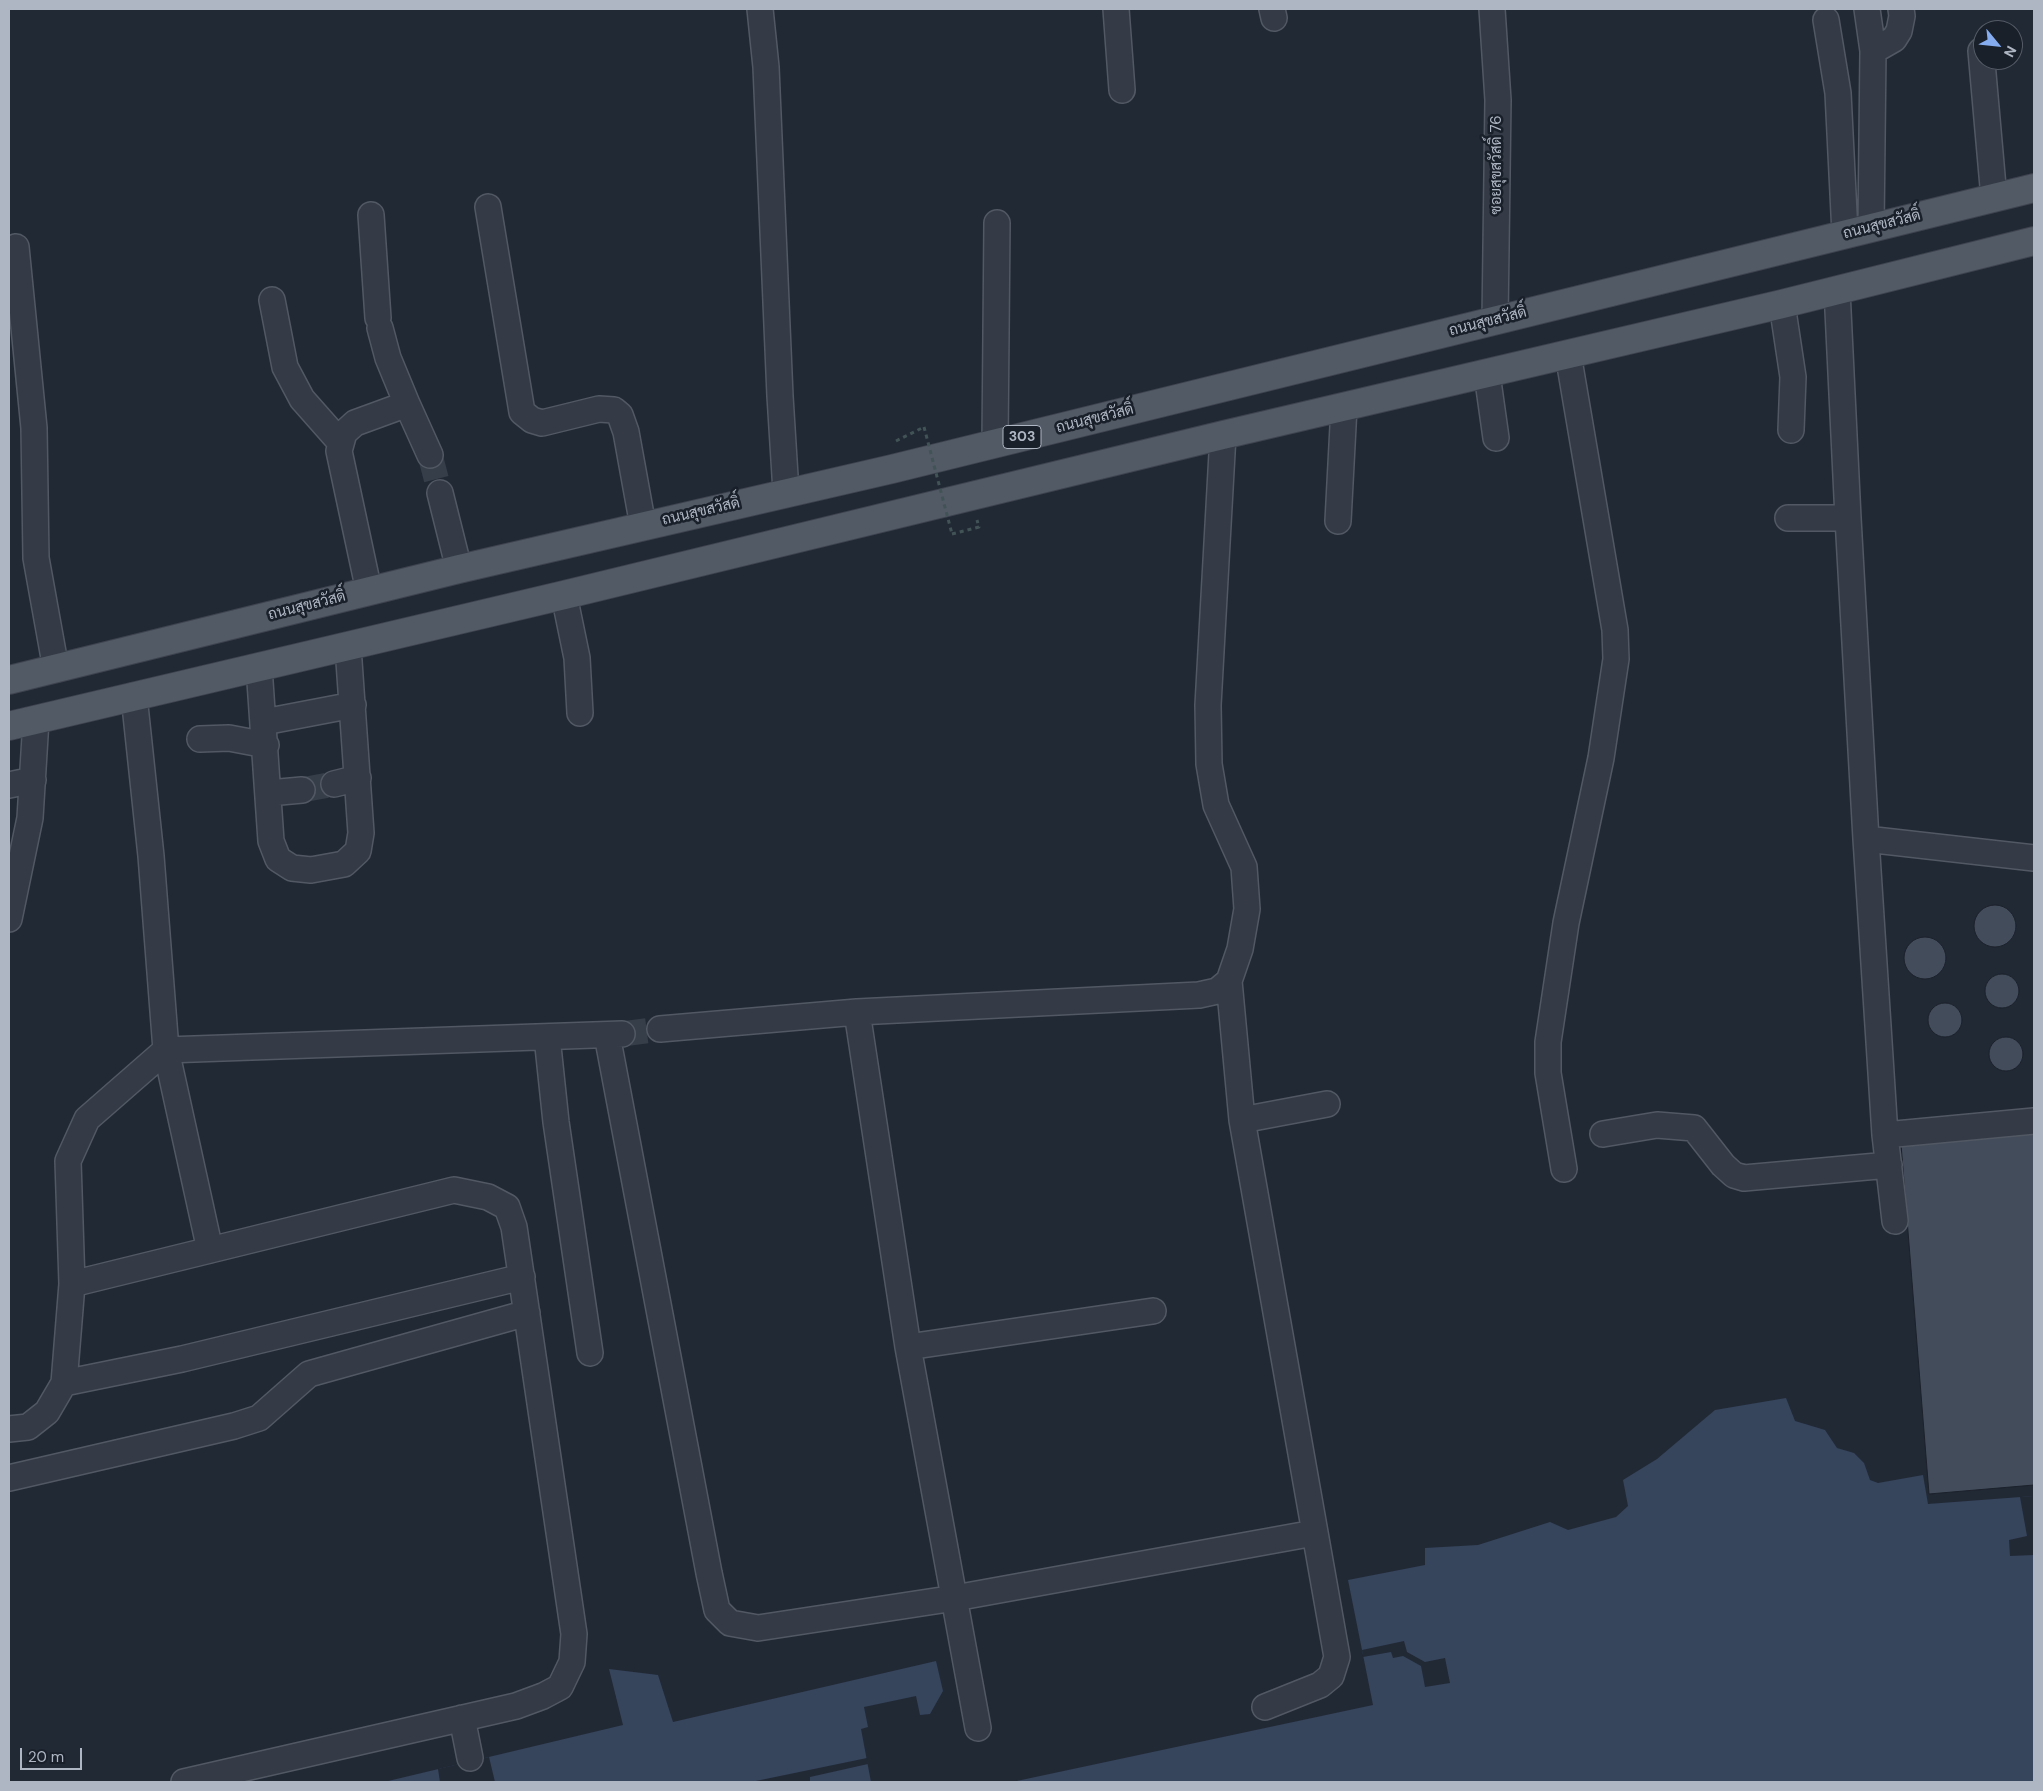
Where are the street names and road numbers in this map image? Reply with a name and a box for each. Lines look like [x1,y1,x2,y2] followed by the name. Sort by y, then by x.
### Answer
[1488,115,1506,215] street label: ซอยสุขสวัสดิ์ 76
[1841,207,1923,243] street label: ถนนสุขสวัสดิ์
[1447,304,1529,340] street label: ถนนสุขสวัสดิ์
[1054,401,1136,437] street label: ถนนสุขสวัสดิ์
[1003,426,1041,448] road number: 303
[660,494,742,530] street label: ถนนสุขสวัสดิ์
[266,588,348,624] street label: ถนนสุขสวัสดิ์

